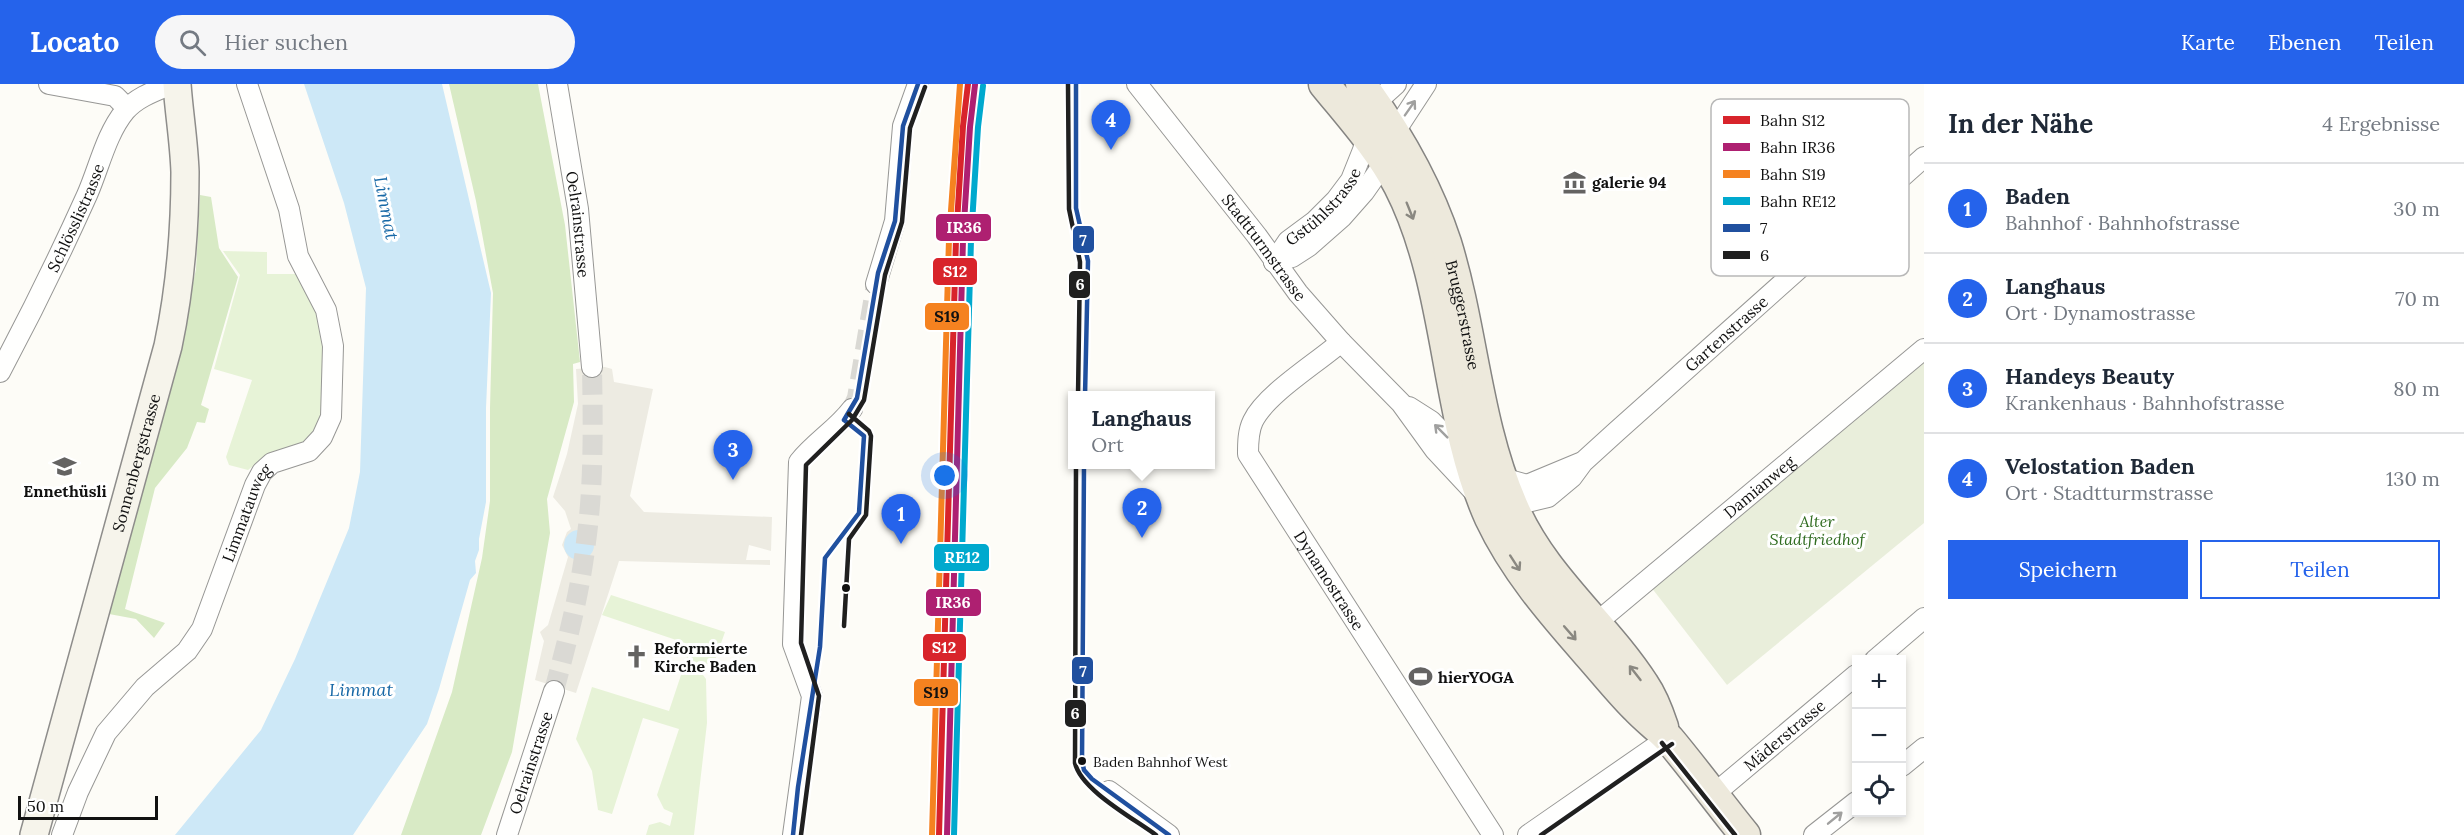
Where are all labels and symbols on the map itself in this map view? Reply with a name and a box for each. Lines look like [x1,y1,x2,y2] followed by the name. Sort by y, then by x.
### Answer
[1711,99,1909,276] legend
[1092,100,1130,150] pin: 4
[1404,101,1416,117] one-way arrow
[1760,110,1825,130] text: Bahn S12
[1760,137,1835,157] text: Bahn IR36
[43,160,108,275] street label: Schlösslistrasse
[1760,164,1826,184] text: Bahn S19
[1281,165,1365,250] street label: Gstühlstrasse
[1561,169,1587,195] museum icon: galerie 94
[562,170,594,279] street label: Oelrainstrasse
[1592,172,1667,192] place label: galerie 94
[369,174,404,242] water label: Limmat
[1218,190,1311,305] street label: Stadtturmstrasse
[1760,191,1836,211] text: Bahn RE12
[1405,201,1416,220] one-way arrow
[935,213,992,242] line badge: IR36
[946,217,982,237] text: IR36
[1760,218,1768,238] text: 7
[1072,225,1095,254] line badge: 7
[1079,230,1087,250] text: 7
[1760,245,1769,265] text: 6
[932,257,978,286] line badge: S12
[1441,258,1484,372] street label: Bruggerstrasse
[943,261,967,281] text: S12
[1068,270,1091,299] line badge: 6
[1075,274,1085,294] text: 6
[1681,291,1772,376] street label: Gartenstrasse
[924,302,970,331] line badge: S19
[934,306,960,326] text: S19
[108,391,165,534] street label: Sonnenbergstrasse
[1434,424,1448,439] one-way arrow
[714,430,752,480] pin: 3
[1719,451,1800,522] street label: Damianweg
[52,453,78,479] school or university icon: Ennethüsli
[218,458,276,565] street label: Limmatauweg
[930,461,959,490] your location
[23,481,107,501] place label: Ennethüsli
[1122,488,1162,538] pin: 2
[882,494,920,544] pin: 1
[1769,511,1866,549] park label: Alter Stadtfriedhof
[1290,527,1369,634] street label: Dynamostrasse
[933,543,990,572] line badge: RE12
[944,547,980,567] text: RE12
[1509,554,1521,571] one-way arrow
[840,582,852,594] unlabelled marker
[925,588,982,617] line badge: IR36
[935,592,971,612] text: IR36
[1563,626,1577,641] one-way arrow
[922,633,967,662] line badge: S12
[932,637,956,657] text: S12
[654,638,757,676] place label: Reformierte Kirche Baden
[623,644,649,670] church icon: Reformierte Kirche Baden
[1071,656,1094,685] line badge: 7
[1079,661,1087,681] text: 7
[1407,664,1433,690] sports icon: hierYOGA
[1629,666,1642,682] one-way arrow
[1438,667,1514,687] place label: hierYOGA
[329,678,393,701] water label: Limmat
[913,678,959,707] line badge: S19
[923,682,949,702] text: S19
[1739,695,1829,775] street label: Mäderstrasse
[1064,699,1087,728] line badge: 6
[1070,703,1080,723] text: 6
[504,708,557,817] street label: Oelrainstrasse
[1093,753,1228,771] place label: Baden Bahnhof West
[1076,755,1088,767] marker: Baden Bahnhof West
[18,793,158,820] scale bar
[1827,812,1843,825] one-way arrow

